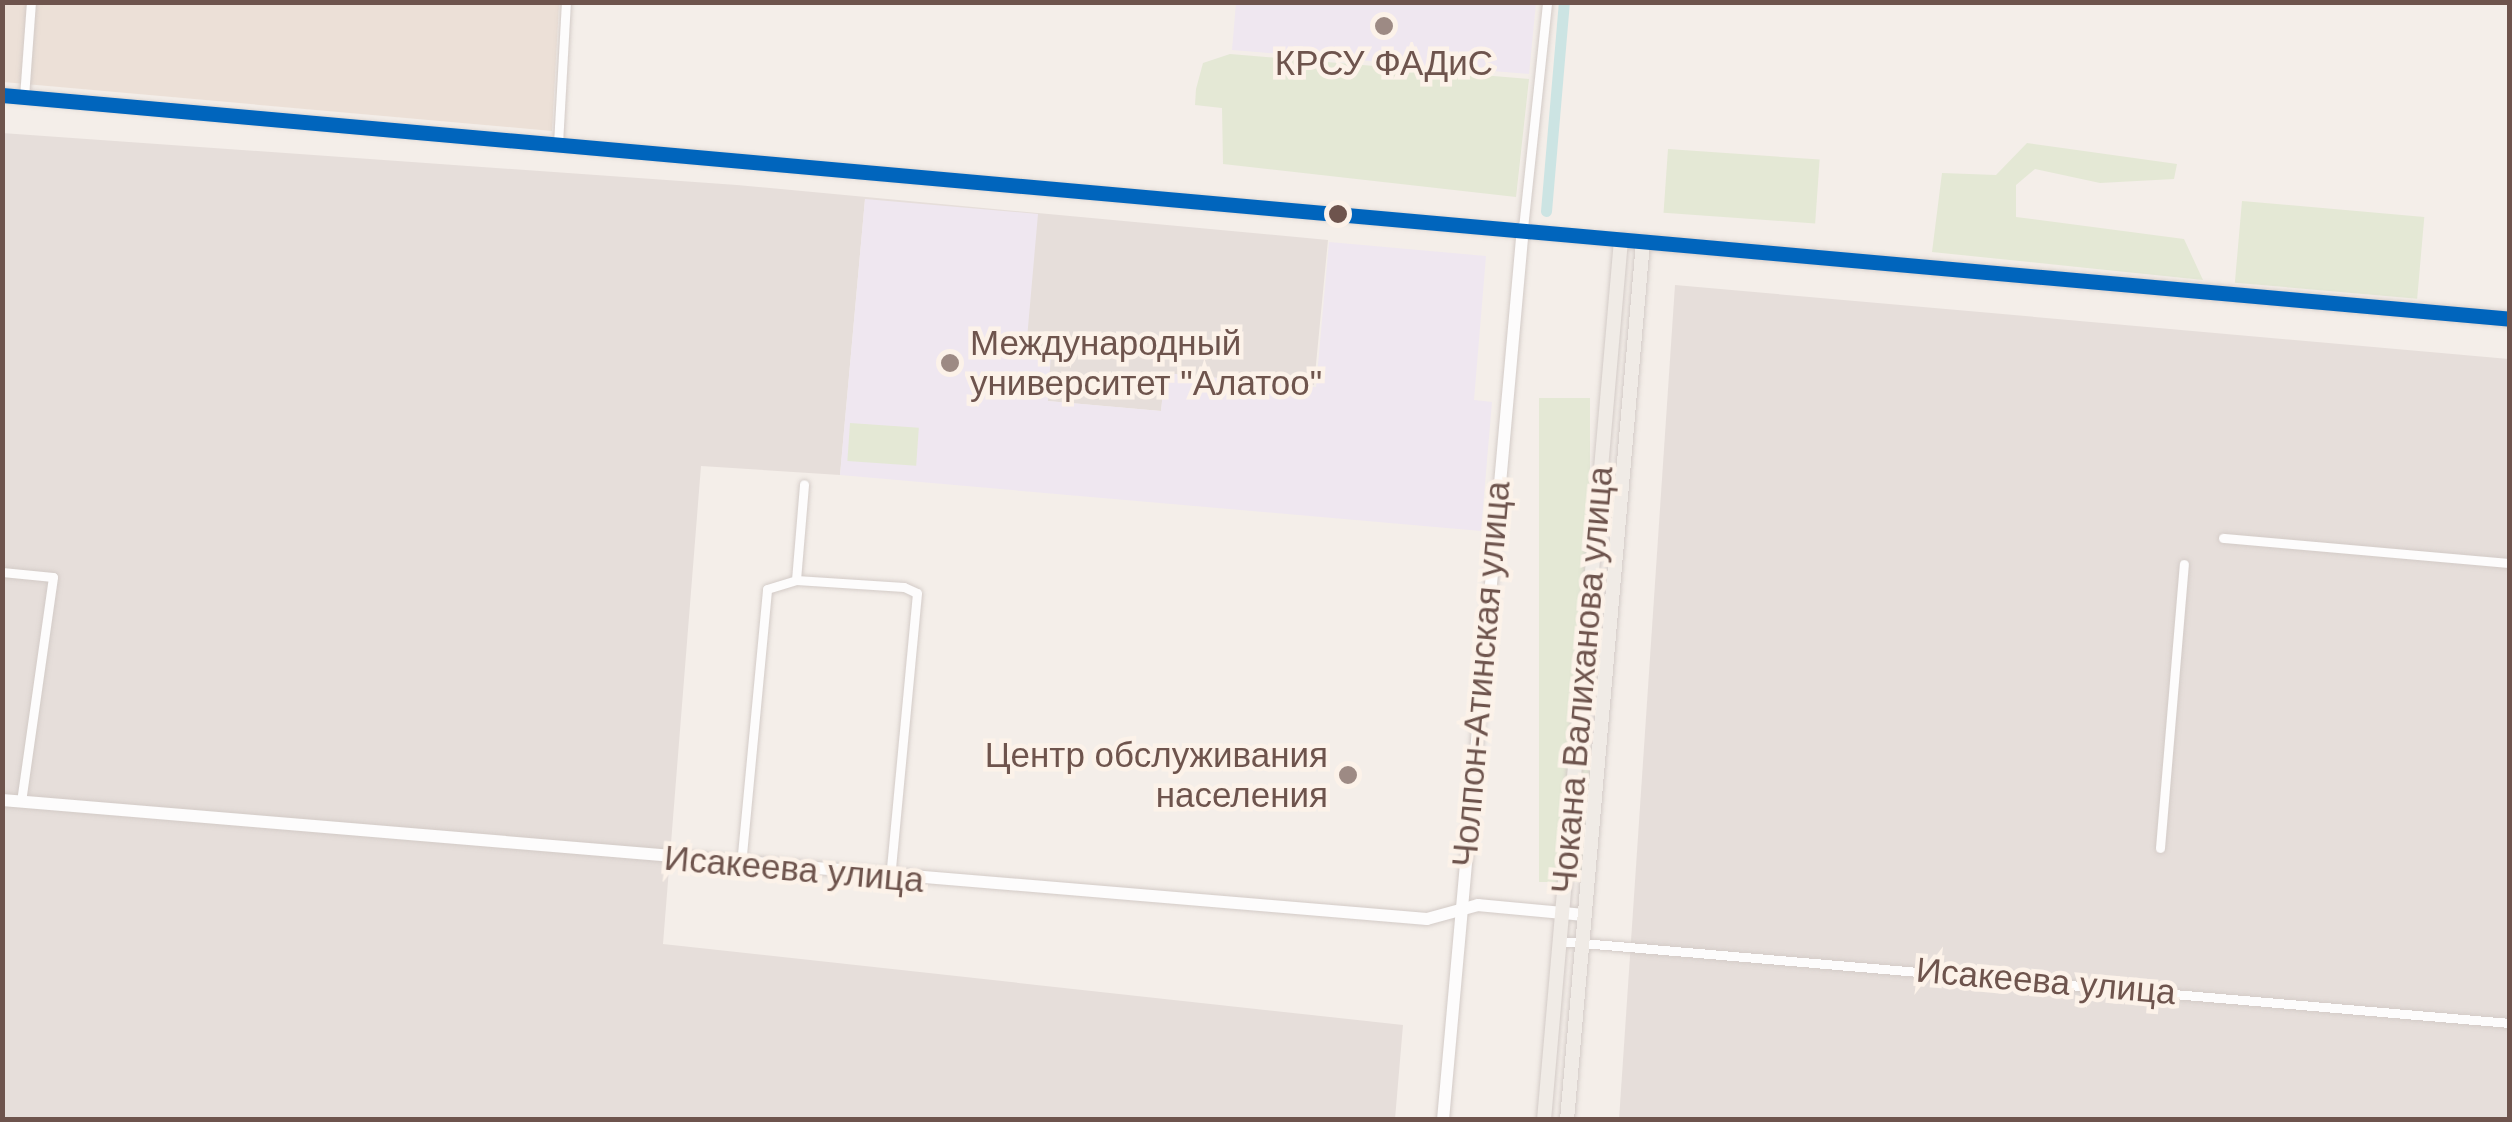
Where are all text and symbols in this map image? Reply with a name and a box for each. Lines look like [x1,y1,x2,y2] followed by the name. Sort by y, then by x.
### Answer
[1373,15,1395,37] marker: КРСУ ФАДиС
[1275,42,1493,84] place label: КРСУ ФАДиС
[1328,204,1348,224] unlabelled marker
[970,322,1322,404] place label: Международный университет "Алатоо"
[939,352,961,374] marker: Международный университет "Алатоо"
[1542,465,1622,895] street label: Чокана Валиханова улица
[1443,479,1519,869] street label: Чолпон-Атинская улица
[985,734,1328,816] place label: Центр обслуживания населения
[1337,764,1359,786] marker: Центр обслуживания населения
[662,837,926,901] street label: Исакеева улица
[1914,949,2178,1013] street label: Исакеева улица

